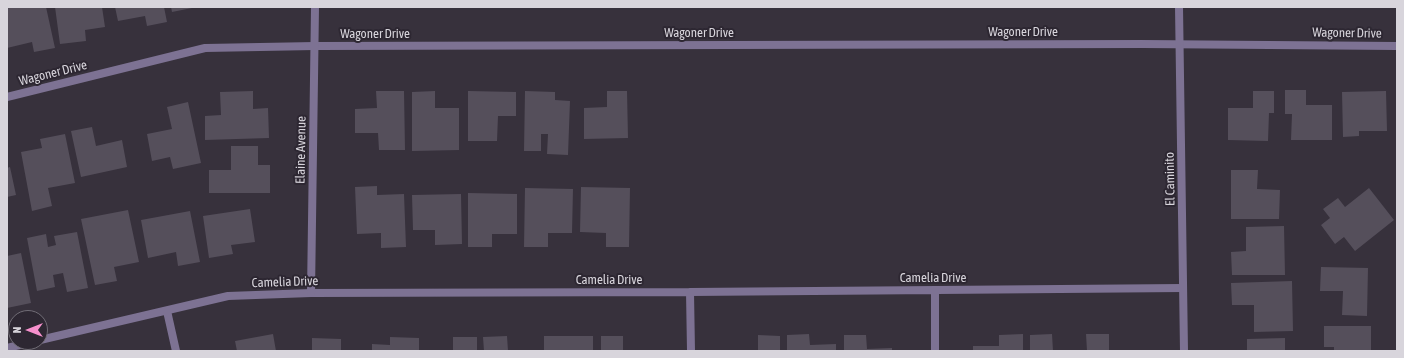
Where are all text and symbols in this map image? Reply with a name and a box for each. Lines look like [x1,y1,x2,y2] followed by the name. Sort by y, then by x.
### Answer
[988,24,1058,40] street label: Wagoner Drive
[664,25,734,41] street label: Wagoner Drive
[1312,25,1382,41] street label: Wagoner Drive
[340,26,410,42] street label: Wagoner Drive
[17,57,89,89] street label: Wagoner Drive
[293,116,309,184] street label: Elaine Avenue
[1162,152,1178,206] street label: El Caminito
[900,270,966,286] street label: Camelia Drive
[576,272,642,288] street label: Camelia Drive
[251,273,319,291] street label: Camelia Drive
[8,310,48,350] north arrow
[11,327,23,333] text: N

